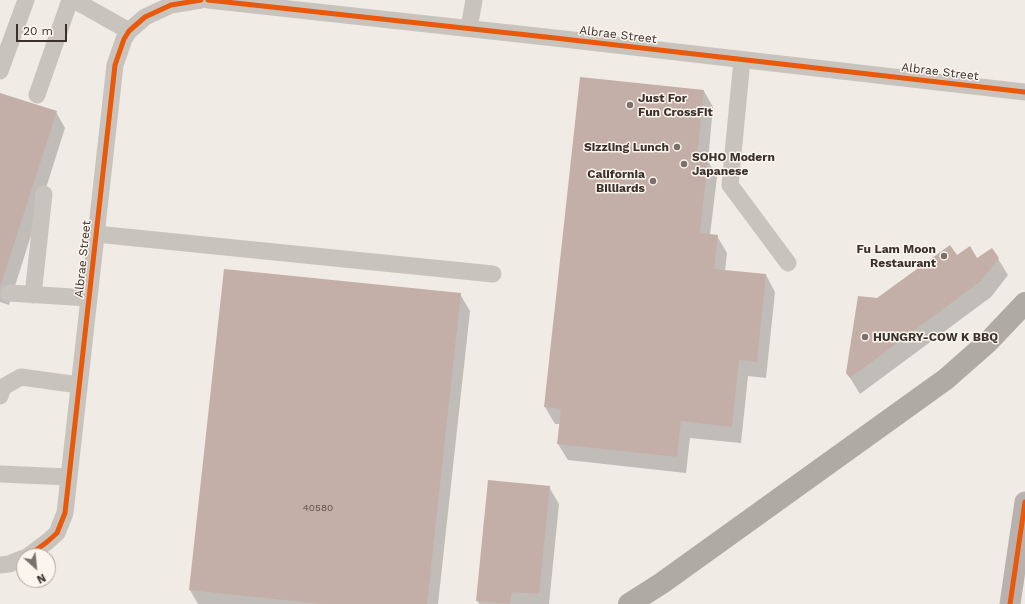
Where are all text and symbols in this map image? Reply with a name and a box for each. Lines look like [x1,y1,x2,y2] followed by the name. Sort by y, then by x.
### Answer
[18,16,69,42] scale bar
[579,23,657,47] street label: Albrae Street
[23,24,53,38] text: 20 m
[901,60,979,84] street label: Albrae Street
[638,91,713,119] place label: Just For Fun CrossFit
[625,100,635,110] marker: Just For Fun CrossFit
[584,140,669,154] place label: Sizzling Lunch
[672,142,682,152] marker: Sizzling Lunch
[692,150,775,178] place label: SOHO Modern Japanese
[679,159,689,169] marker: SOHO Modern Japanese
[587,167,645,195] place label: California Billiards
[648,176,658,186] marker: California Billiards
[72,220,94,298] street label: Albrae Street
[856,242,936,270] place label: Fu Lam Moon Restaurant
[939,251,949,261] marker: Fu Lam Moon Restaurant
[873,330,998,344] place label: HUNGRY-COW K BBQ
[860,332,870,342] marker: HUNGRY-COW K BBQ
[303,502,333,514] house number: 40580
[16,548,56,588] north arrow
[35,571,48,586] text: N

